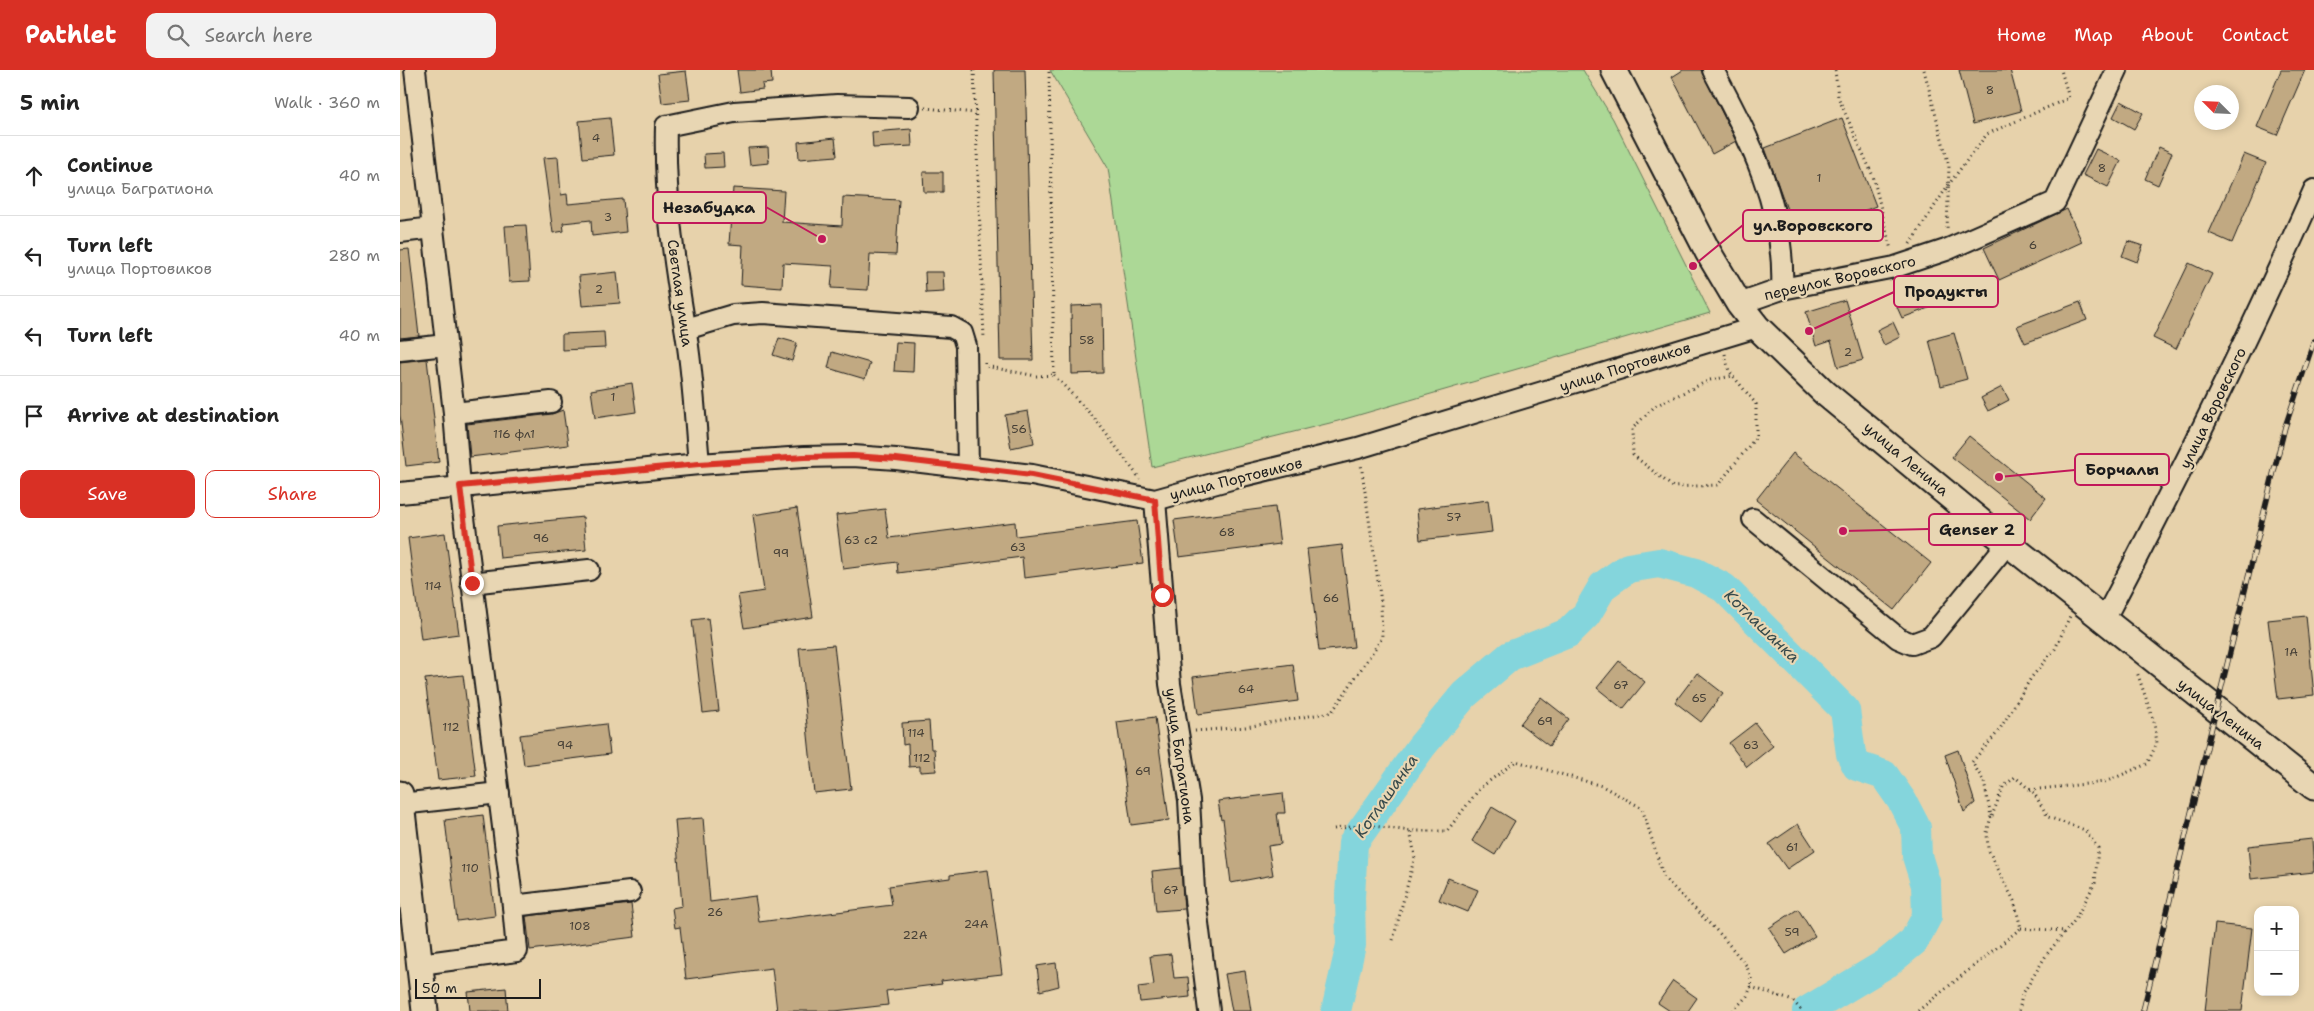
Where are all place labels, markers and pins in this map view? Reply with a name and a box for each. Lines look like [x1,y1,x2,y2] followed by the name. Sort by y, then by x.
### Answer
[653,192,766,223] callout: Незабудка
[1743,210,1883,241] callout: ул.Воровского
[1894,276,1998,307] callout: Продукты
[2075,454,2169,485] callout: Борчалы
[1929,514,2025,545] callout: Genser 2

